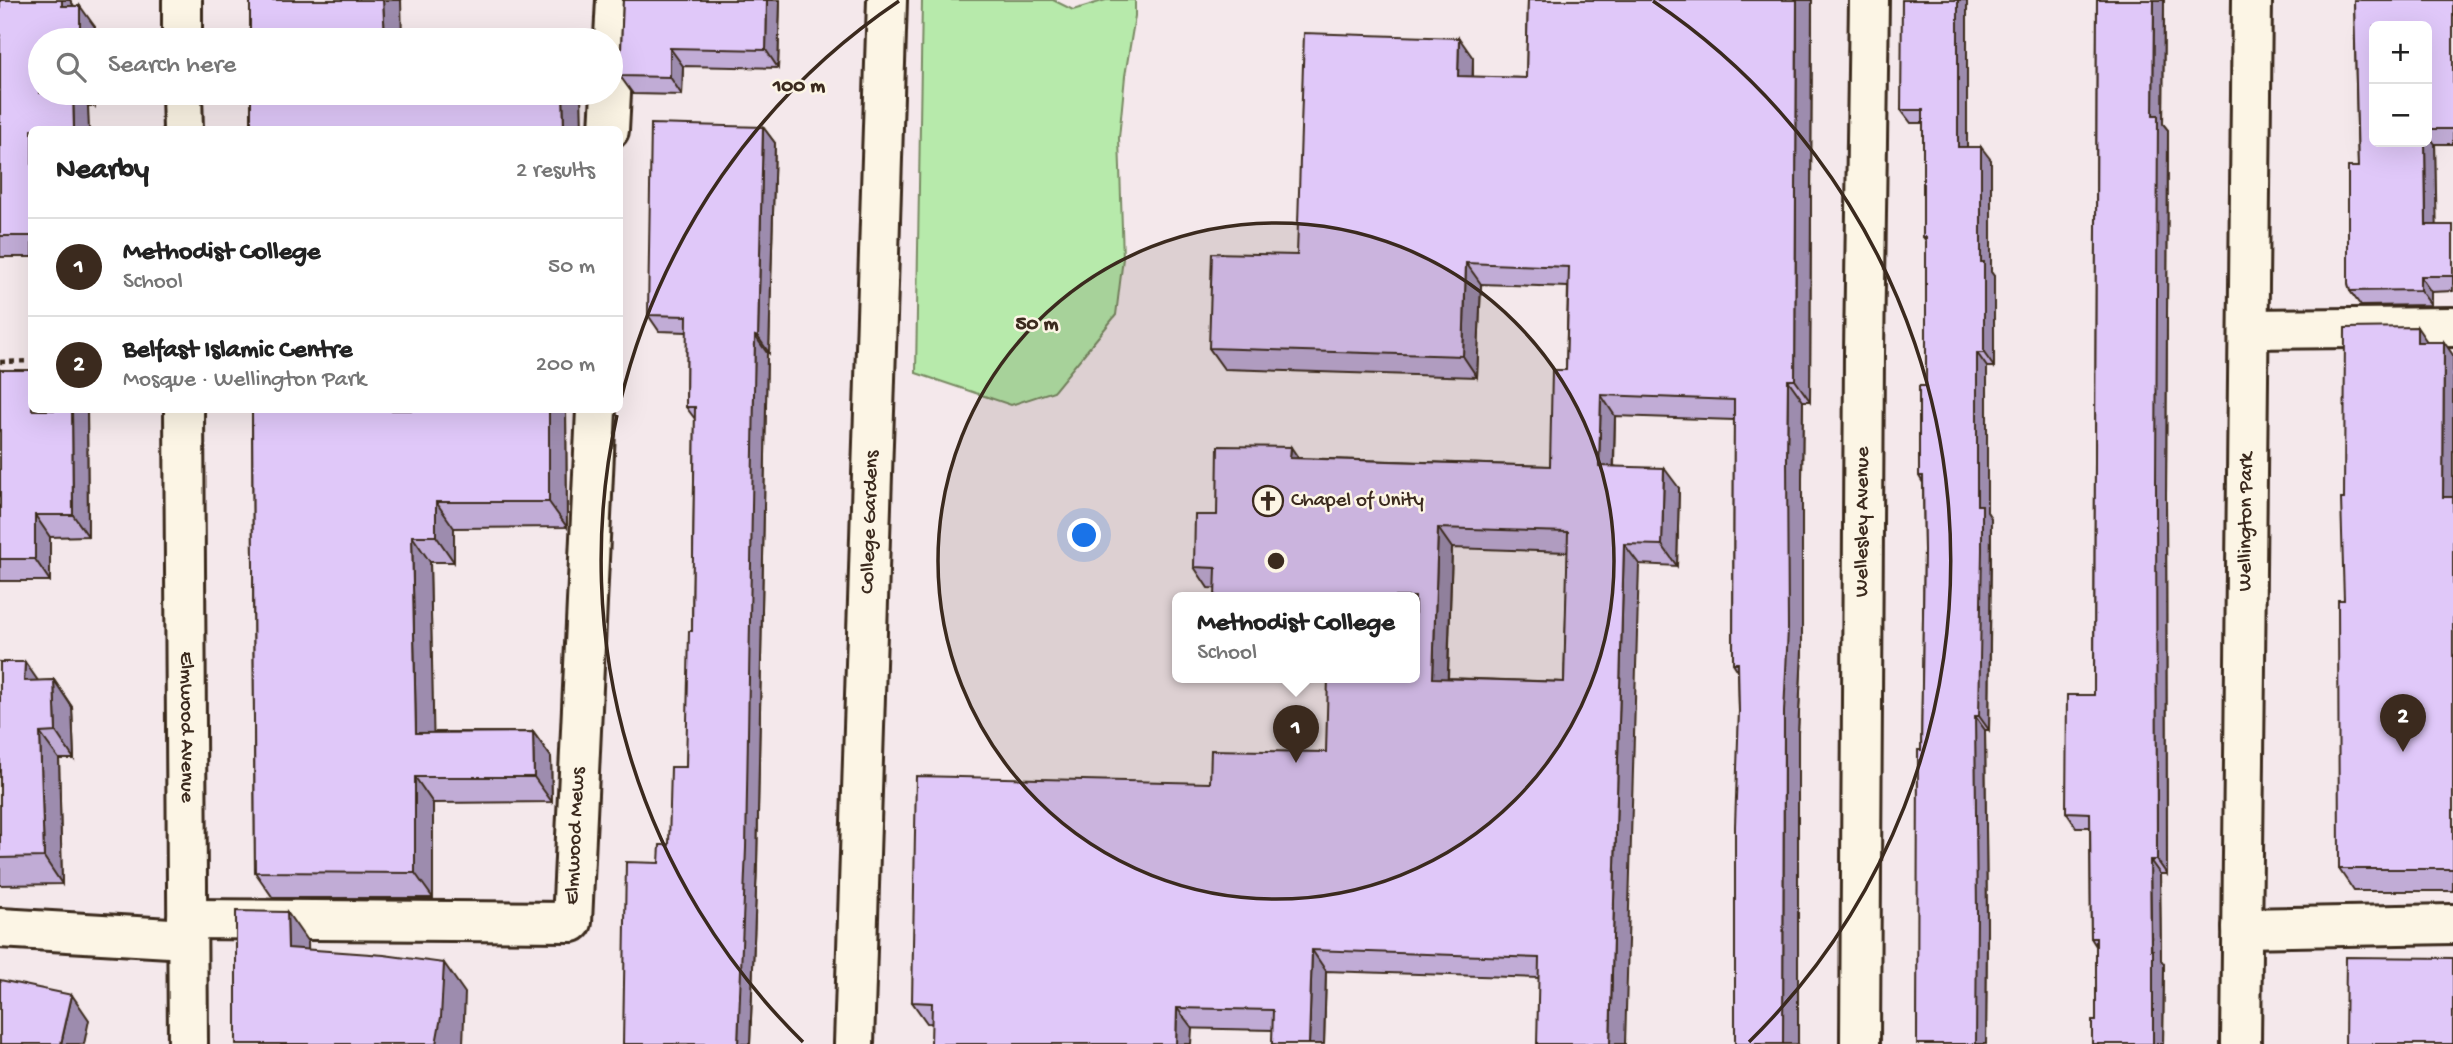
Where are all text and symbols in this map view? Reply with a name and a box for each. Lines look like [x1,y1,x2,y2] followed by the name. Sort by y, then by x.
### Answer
[2369,21,2432,147] map controls
[2369,21,2432,84] button: +
[28,28,623,105] search box
[52,48,90,86] icon: search
[108,51,236,82] text: Search here
[772,75,825,100] text: 100 m
[2369,84,2432,147] button: −
[56,154,149,189] text: Nearby
[516,158,595,185] text: 2 results
[123,238,320,269] text: Methodist College
[74,254,84,281] text: 1
[548,254,595,281] text: 50 m
[123,269,183,296] text: School
[1016,313,1059,338] text: 50 m
[123,336,352,367] text: Belfast Islamic Centre
[73,352,85,379] text: 2
[536,352,595,379] text: 200 m
[123,367,366,394] text: Mosque · Wellington Park
[1850,446,1876,597] street label: Wellesley Avenue
[856,449,885,594] street label: College Gardens
[2233,450,2260,592] street label: Wellington Park
[1251,484,1285,518] church icon: Chapel of Unity
[1291,489,1424,514] place label: Chapel of Unity
[1067,518,1101,552] your location
[1264,549,1288,573] centre of rings
[1172,592,1420,683] popup
[1197,609,1395,640] text: Methodist College
[1197,640,1257,667] text: School
[173,651,199,804] street label: Elmwood Avenue
[2380,694,2426,752] pin: 2
[1273,705,1319,763] pin: 1
[560,766,592,905] street label: Elmwood Mews

